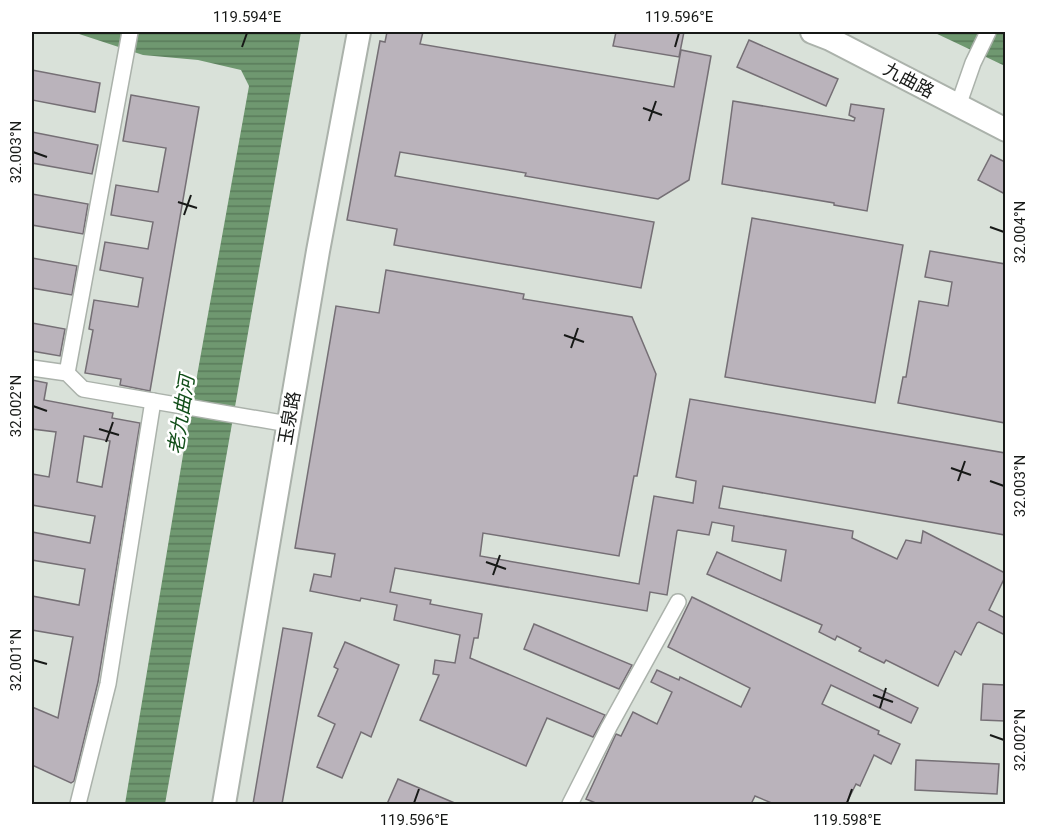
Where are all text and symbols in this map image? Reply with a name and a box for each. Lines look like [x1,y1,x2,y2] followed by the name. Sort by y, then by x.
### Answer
[213,8,282,26] text: 119.594°E
[645,8,714,26] text: 119.596°E
[880,58,938,102] street label: 九曲路
[7,121,25,183] text: 32.003°N
[1011,201,1029,263] text: 32.004°N
[163,370,200,456] water label: 老九曲河
[7,375,25,437] text: 32.002°N
[274,390,304,446] street label: 玉泉路
[1011,455,1029,517] text: 32.003°N
[7,629,25,691] text: 32.001°N
[1011,709,1029,771] text: 32.002°N
[380,811,449,829] text: 119.596°E
[813,811,882,829] text: 119.598°E

